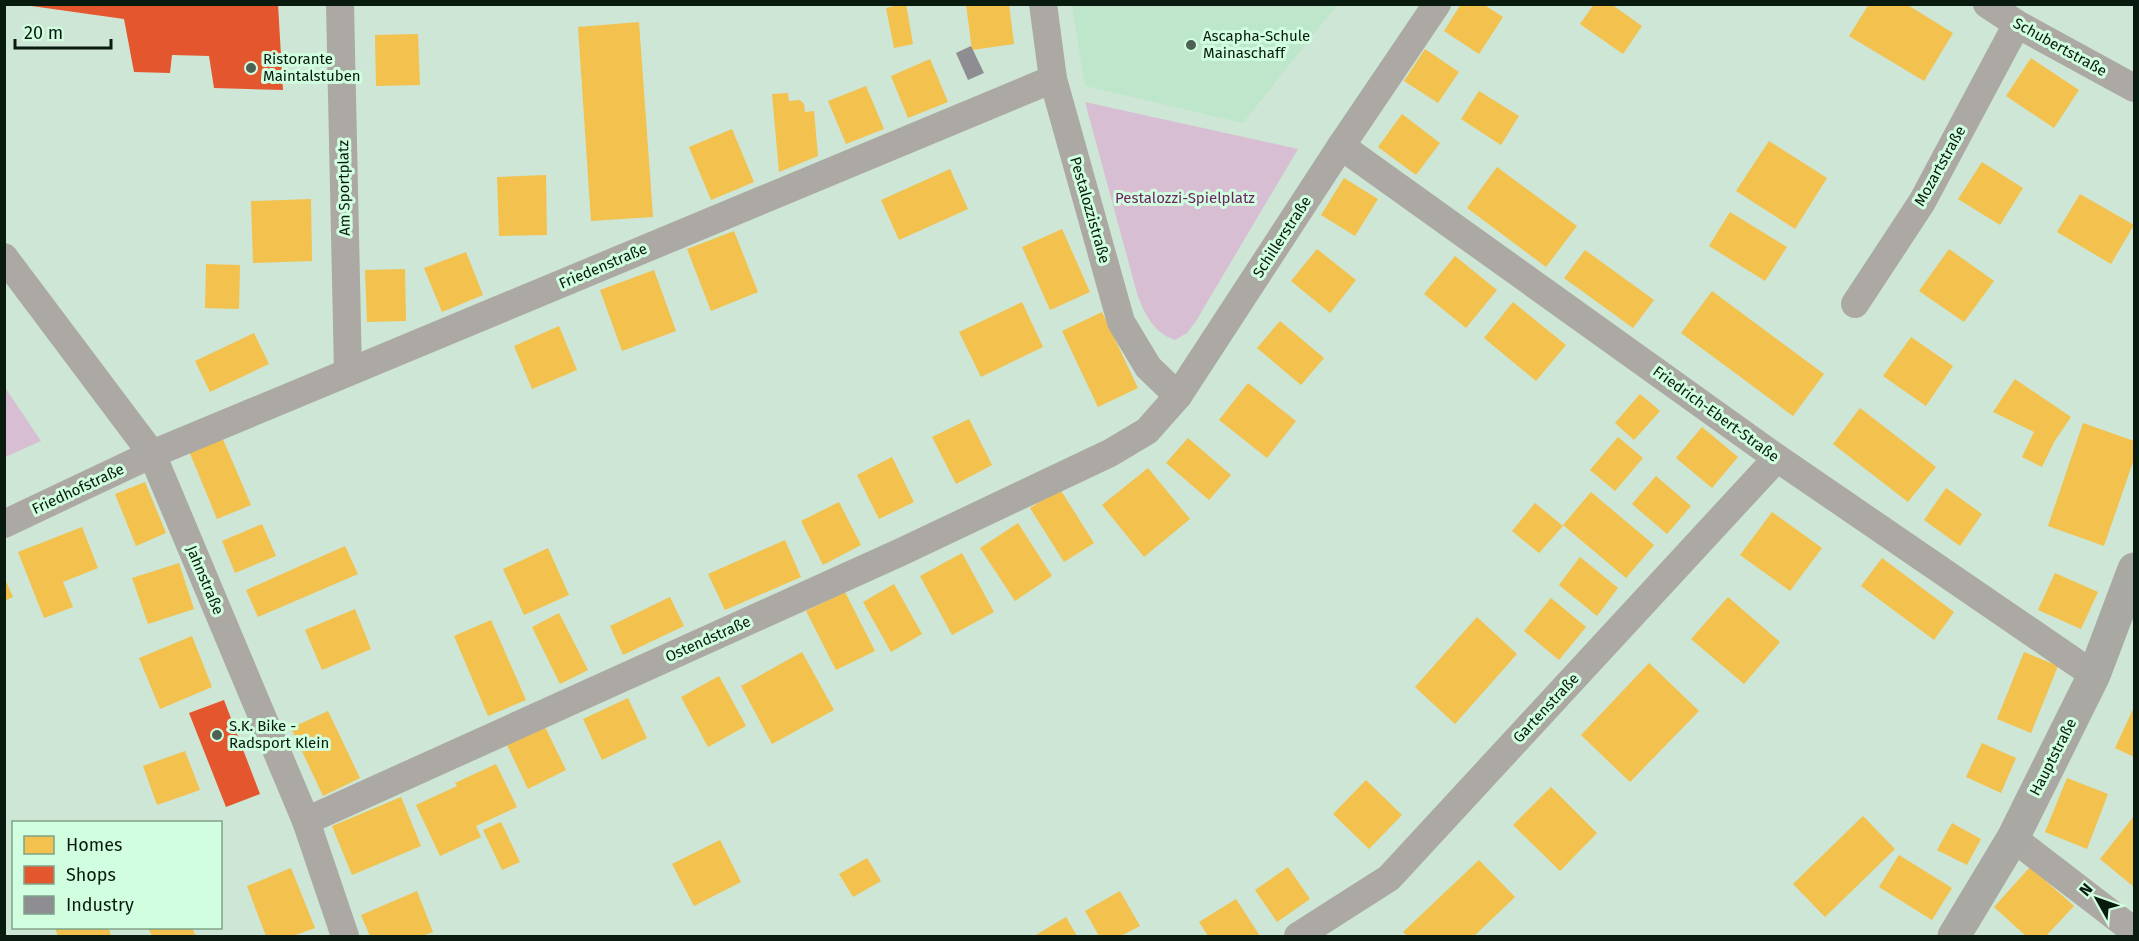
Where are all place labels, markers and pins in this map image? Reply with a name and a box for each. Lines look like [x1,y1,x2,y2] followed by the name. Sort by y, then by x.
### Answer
[1203,27,1310,62] place label: Ascapha-Schule Mainaschaff
[1184,38,1198,52] marker: Ascapha-Schule Mainaschaff
[263,50,361,85] place label: Ristorante Maintalstuben
[244,61,258,75] marker: Ristorante Maintalstuben
[229,717,329,752] place label: S.K. Bike - Radsport Klein
[210,728,224,742] marker: S.K. Bike - Radsport Klein

